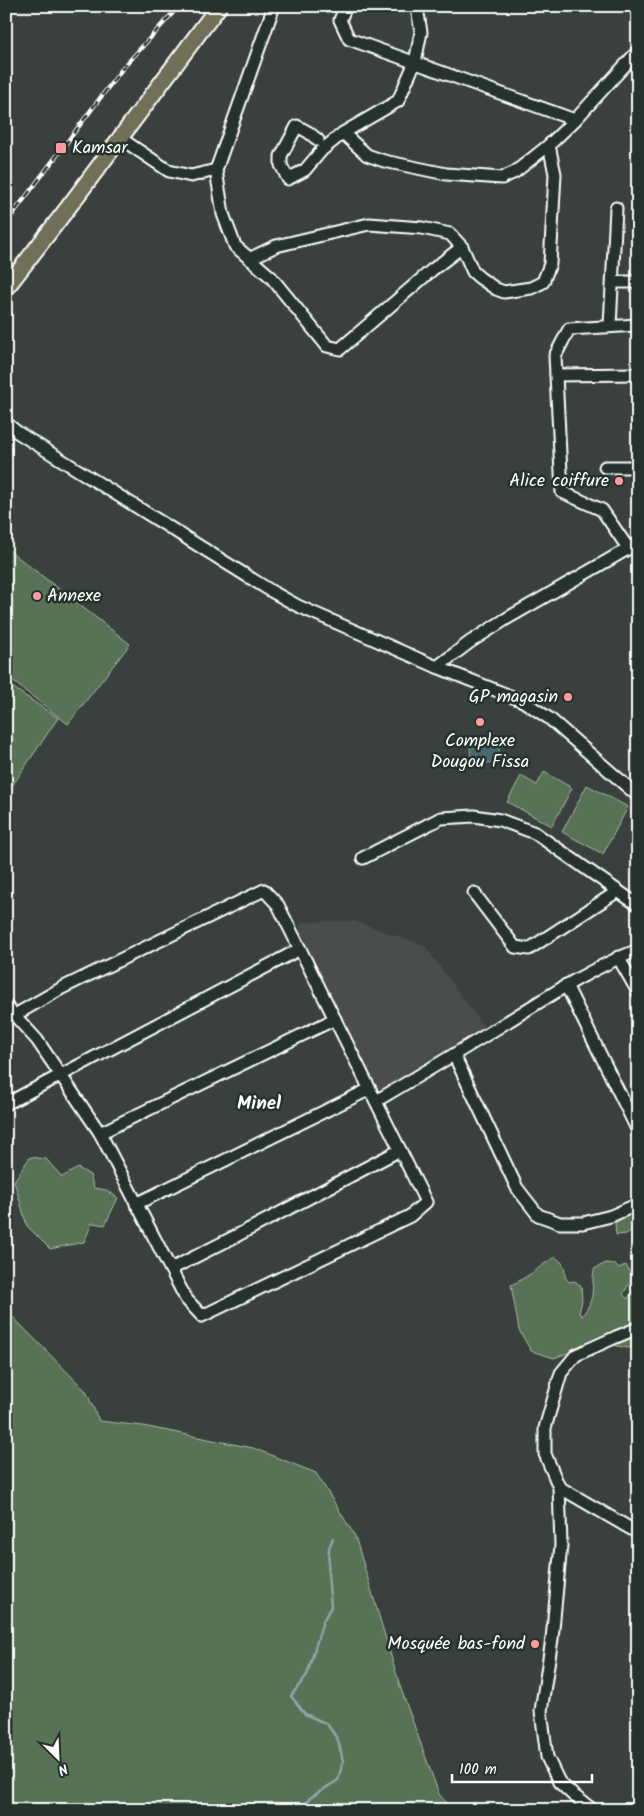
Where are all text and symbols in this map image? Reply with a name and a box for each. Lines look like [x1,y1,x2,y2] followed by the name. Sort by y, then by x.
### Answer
[72,134,129,163] place label: Kamsar
[54,141,68,155] marker: Kamsar
[509,467,609,496] place label: Alice coiffure
[613,475,625,487] marker: Alice coiffure
[47,582,101,611] place label: Annexe
[31,590,43,602] marker: Annexe
[469,683,558,712] place label: GP magasin
[562,691,574,703] marker: GP magasin
[474,716,486,728] marker: Complexe Dougou Fissa
[431,727,529,777] place label: Complexe Dougou Fissa
[237,1089,282,1119] district label: Minel
[387,1630,526,1659] place label: Mosquée bas-fond
[529,1638,541,1650] marker: Mosquée bas-fond
[32,1734,82,1784] north arrow
[452,1751,592,1783] scale bar
[54,1757,71,1781] text: N
[459,1758,497,1782] text: 100 m

